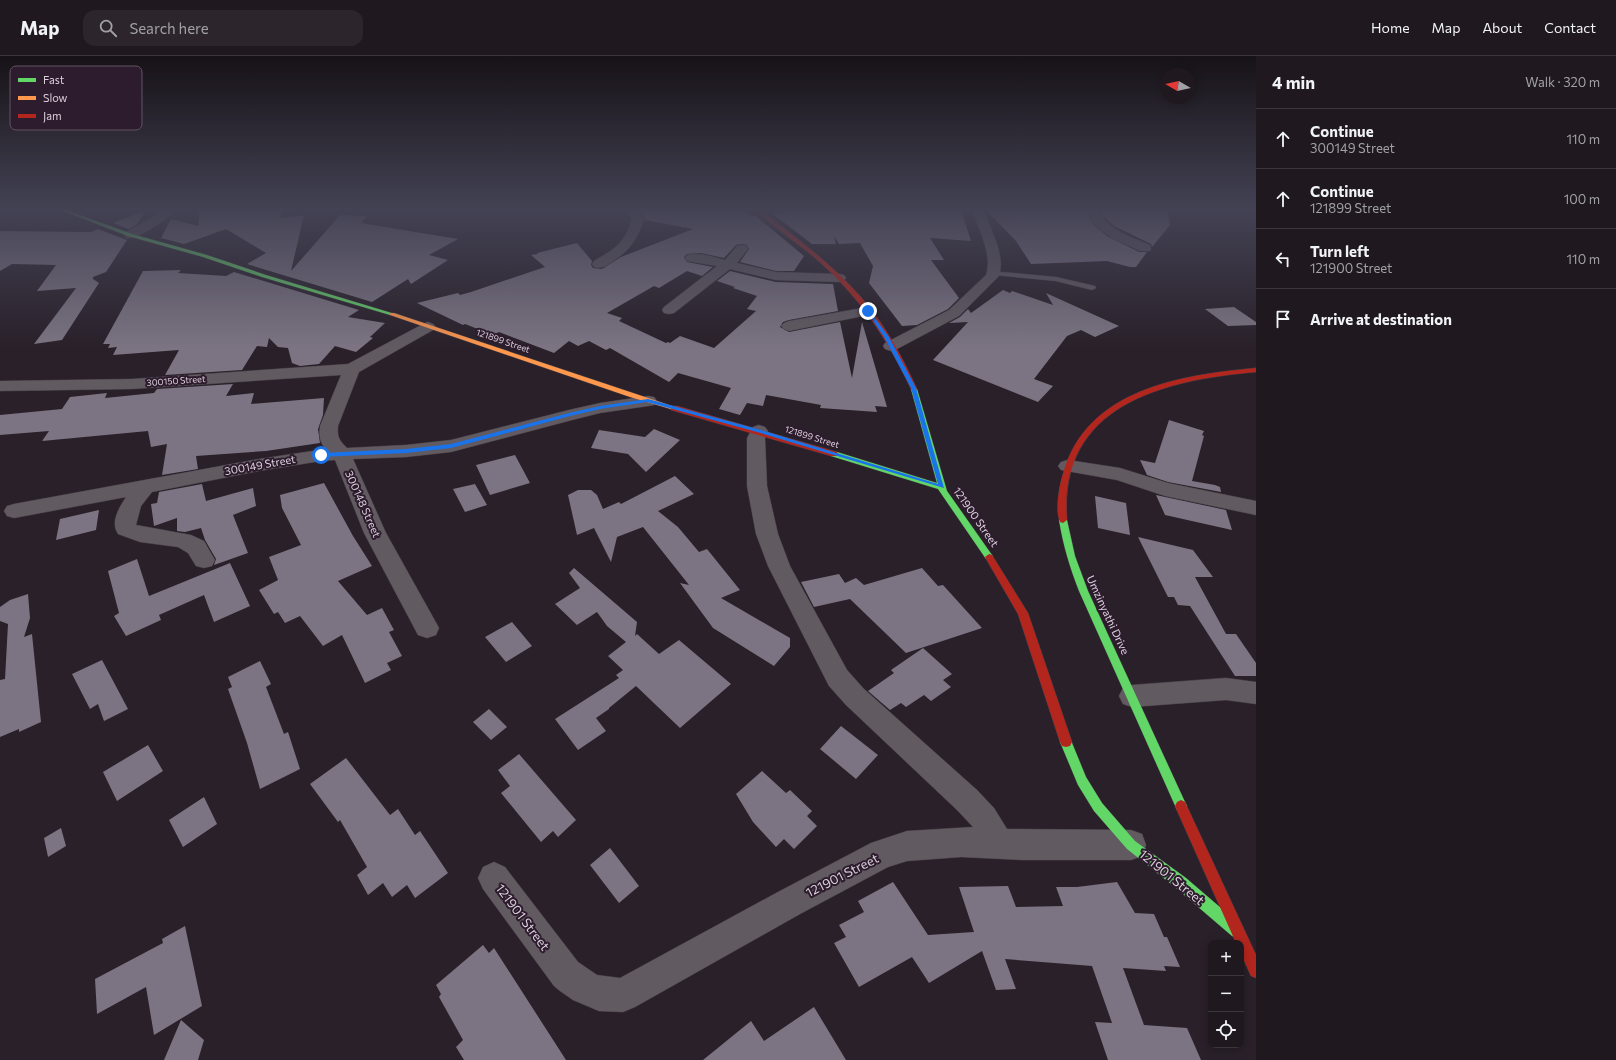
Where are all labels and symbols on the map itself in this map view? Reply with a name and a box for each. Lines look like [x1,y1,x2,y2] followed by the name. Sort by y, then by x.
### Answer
[10,66,142,130] legend
[1160,68,1196,104] north arrow
[43,73,65,86] text: Fast
[43,91,68,104] text: Slow
[43,109,62,123] text: Jam
[859,302,877,320] route end
[475,326,532,355] street label: 121899 Street
[146,373,206,388] street label: 300150 Street
[784,423,841,450] street label: 121899 Street
[312,446,330,464] route start
[223,452,297,477] street label: 300149 Street
[343,468,384,540] street label: 300148 Street
[951,484,1002,549] street label: 121900 Street
[1084,573,1133,657] street label: Umzinyathi Drive
[1136,846,1208,908] street label: 121901 Street
[803,850,881,900] street label: 121901 Street
[493,880,553,954] street label: 121901 Street

